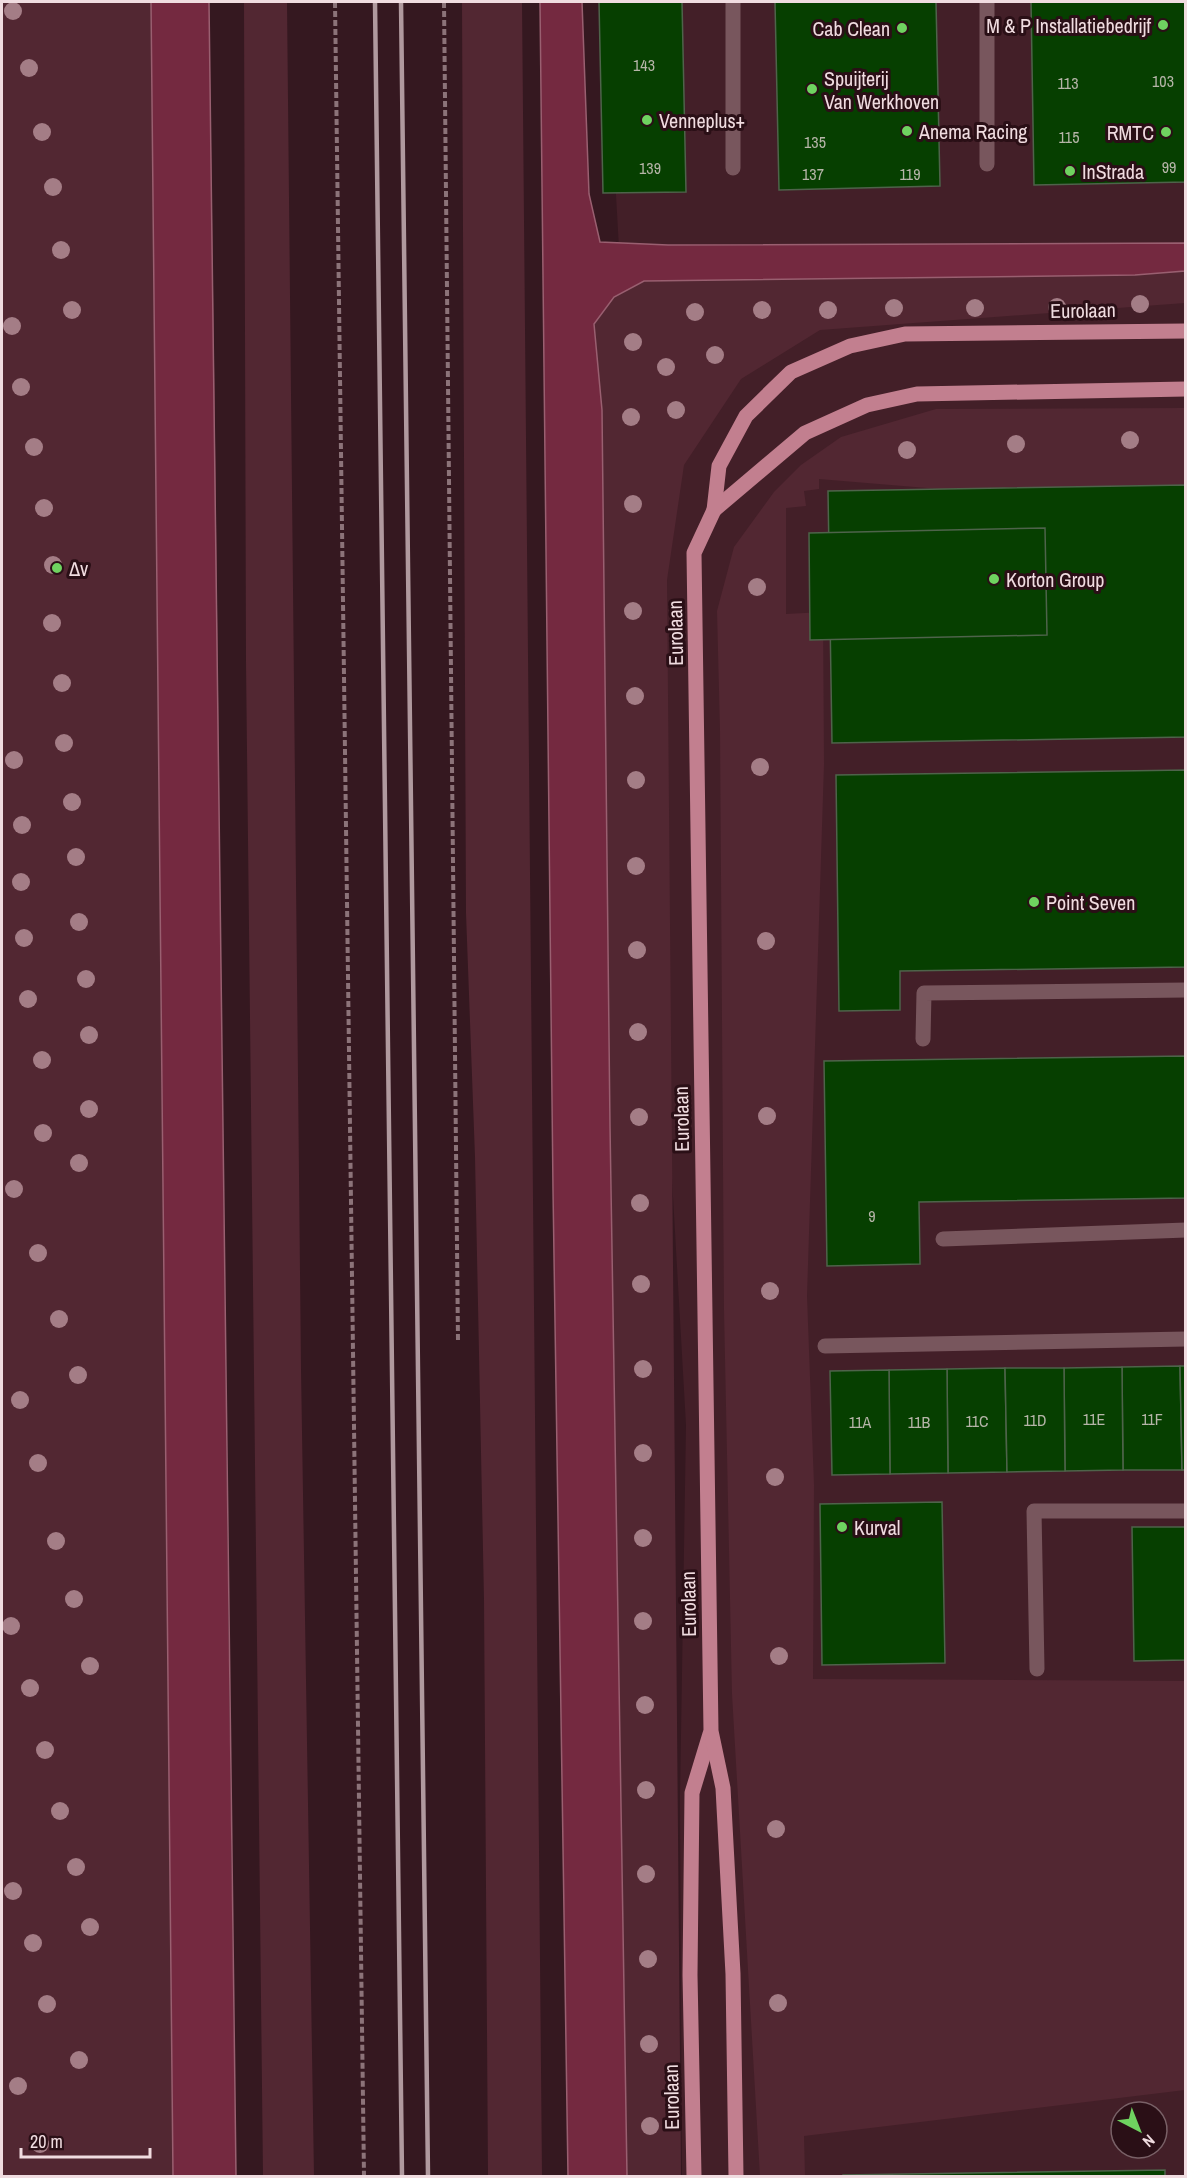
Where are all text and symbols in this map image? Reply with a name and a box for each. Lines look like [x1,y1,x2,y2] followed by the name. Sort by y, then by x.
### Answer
[986,12,1151,39] place label: M & P Installatiebedrijf
[813,15,890,42] place label: Cab Clean
[1156,18,1170,32] marker: M & P Installatiebedrijf
[895,21,909,35] marker: Cab Clean
[633,54,655,76] house number: 143
[824,65,939,115] place label: Spuijterij Van Werkhoven
[1152,70,1174,92] house number: 103
[1058,72,1078,94] house number: 113
[805,82,819,96] marker: Spuijterij Van Werkhoven
[659,107,745,134] place label: Venneplus+
[640,113,654,127] marker: Venneplus+
[918,118,1027,145] place label: Anema Racing
[1107,119,1154,146] place label: RMTC
[900,124,914,138] marker: Anema Racing
[1159,125,1173,139] marker: RMTC
[1059,126,1079,148] house number: 115
[804,131,826,153] house number: 135
[1162,156,1176,178] house number: 99
[639,157,661,179] house number: 139
[1082,158,1144,185] place label: InStrada
[802,163,824,185] house number: 137
[900,163,920,185] house number: 119
[1063,164,1077,178] marker: InStrada
[1050,296,1116,324] street label: Eurolaan
[69,555,89,582] place label: ∆v
[50,561,64,575] marker: ∆v
[1006,566,1104,593] place label: Korton Group
[987,572,1001,586] marker: Korton Group
[661,600,689,666] street label: Eurolaan
[1046,889,1135,916] place label: Point Seven
[1027,895,1041,909] marker: Point Seven
[667,1086,695,1152] street label: Eurolaan
[868,1205,876,1227] house number: 9
[1083,1408,1105,1430] house number: 11E
[1141,1408,1163,1430] house number: 11F
[1023,1409,1047,1431] house number: 11D
[965,1410,989,1432] house number: 11C
[849,1411,871,1433] house number: 11A
[908,1411,930,1433] house number: 11B
[854,1514,900,1541] place label: Kurval
[835,1520,849,1534] marker: Kurval
[674,1571,702,1637] street label: Eurolaan
[657,2064,685,2130] street label: Eurolaan
[1109,2100,1169,2160] north arrow
[21,2121,150,2159] scale bar
[30,2129,63,2154] text: 20 m
[1138,2130,1160,2152] text: N

